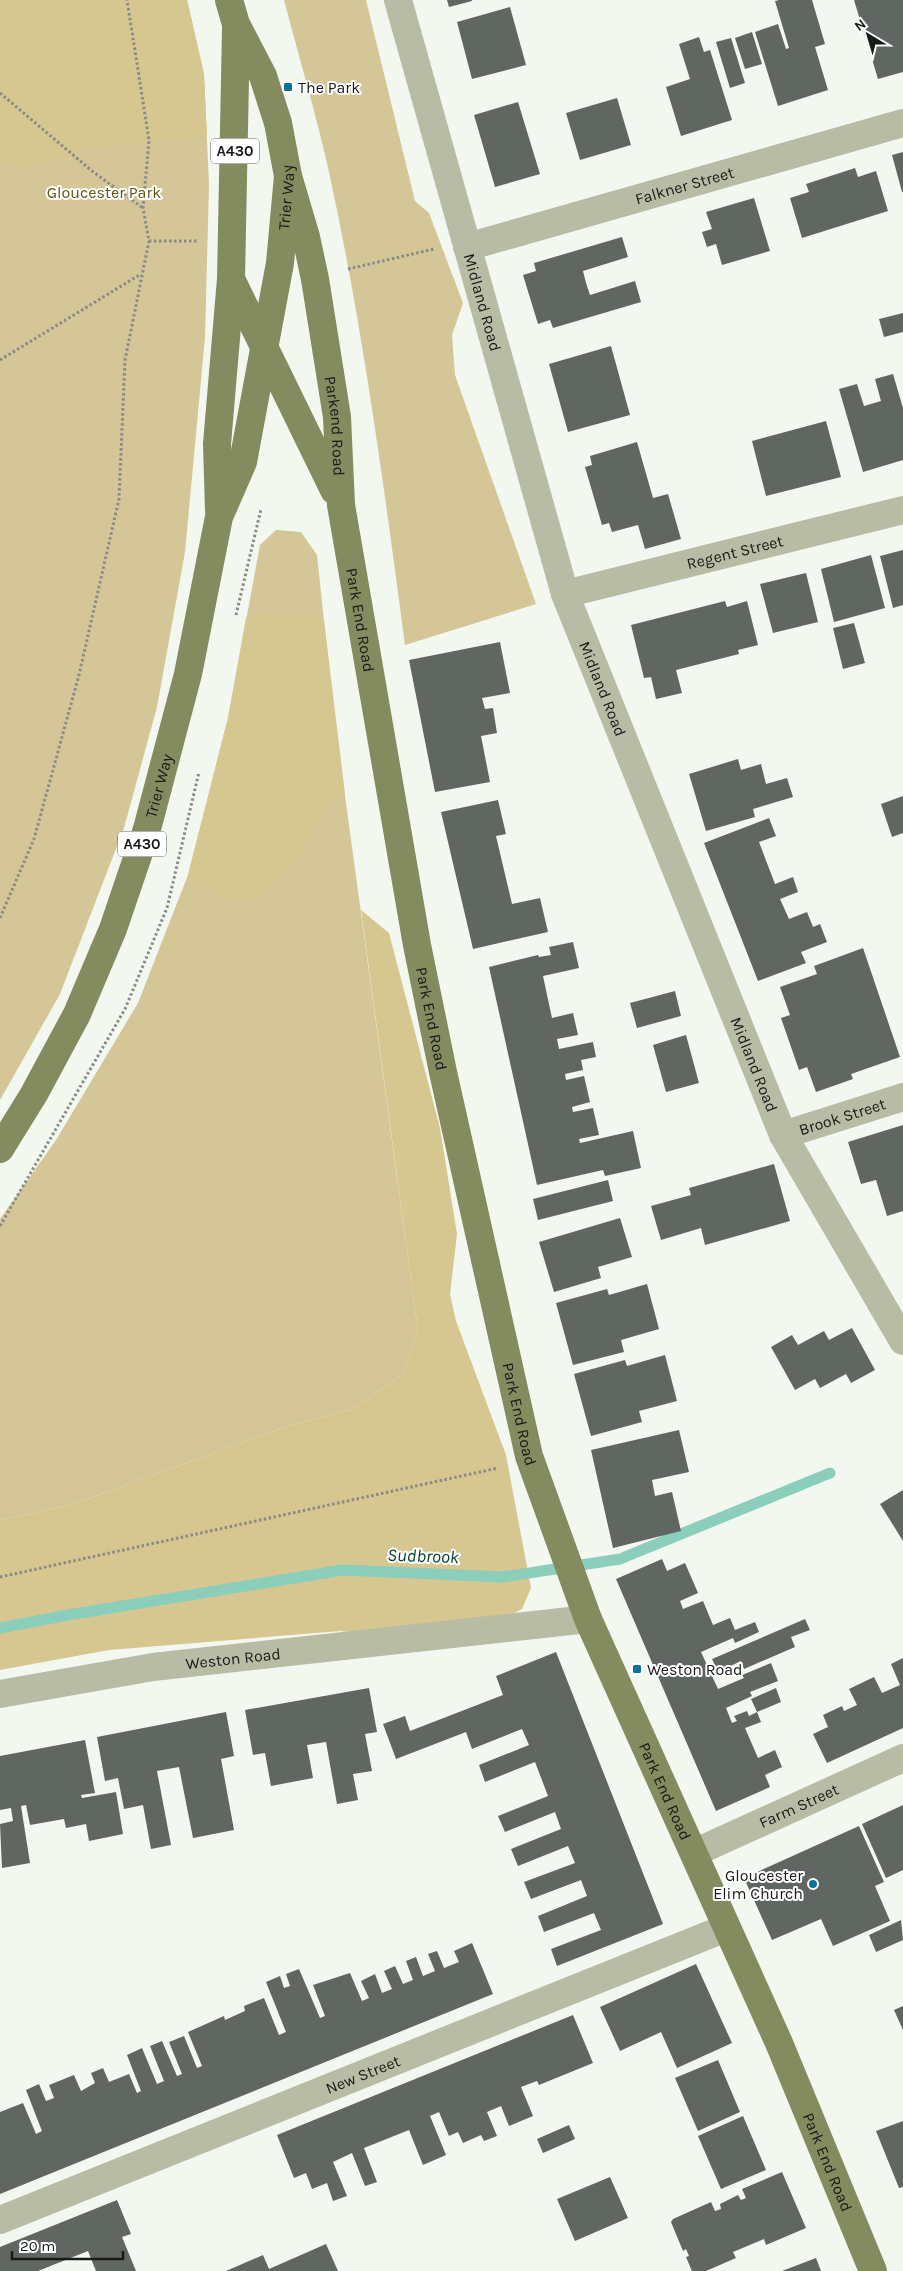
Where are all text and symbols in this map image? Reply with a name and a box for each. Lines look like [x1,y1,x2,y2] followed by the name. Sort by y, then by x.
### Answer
[843,10,893,60] north arrow
[851,15,869,35] text: N
[298,78,360,97] place label: The Park
[282,81,294,93] marker: The Park
[211,138,259,164] road number: A430
[274,163,298,231] street label: Trier Way
[633,163,736,209] street label: Falkner Street
[47,183,161,202] park label: Gloucester Park
[460,251,505,354] street label: Midland Road
[321,375,349,476] street label: Parkend Road
[685,531,785,573] street label: Regent Street
[342,567,379,673] street label: Park End Road
[575,638,630,739] street label: Midland Road
[141,751,177,820] street label: Trier Way
[118,832,166,856] road number: A430
[412,965,451,1072] street label: Park End Road
[726,1014,782,1115] street label: Midland Road
[796,1094,888,1139] street label: Brook Street
[498,1361,541,1468] street label: Park End Road
[387,1544,460,1568] water label: Sudbrook
[185,1644,282,1673] street label: Weston Road
[647,1660,742,1679] place label: Weston Road
[631,1663,643,1675] marker: Weston Road
[635,1739,695,1843] street label: Park End Road
[756,1780,842,1832] street label: Farm Street
[713,1866,803,1903] place label: Gloucester Elim Church
[807,1878,819,1890] marker: Gloucester Elim Church
[323,2051,403,2098] street label: New Street
[799,2110,856,2214] street label: Park End Road
[12,2228,124,2260] scale bar
[20,2237,55,2255] text: 20 m

